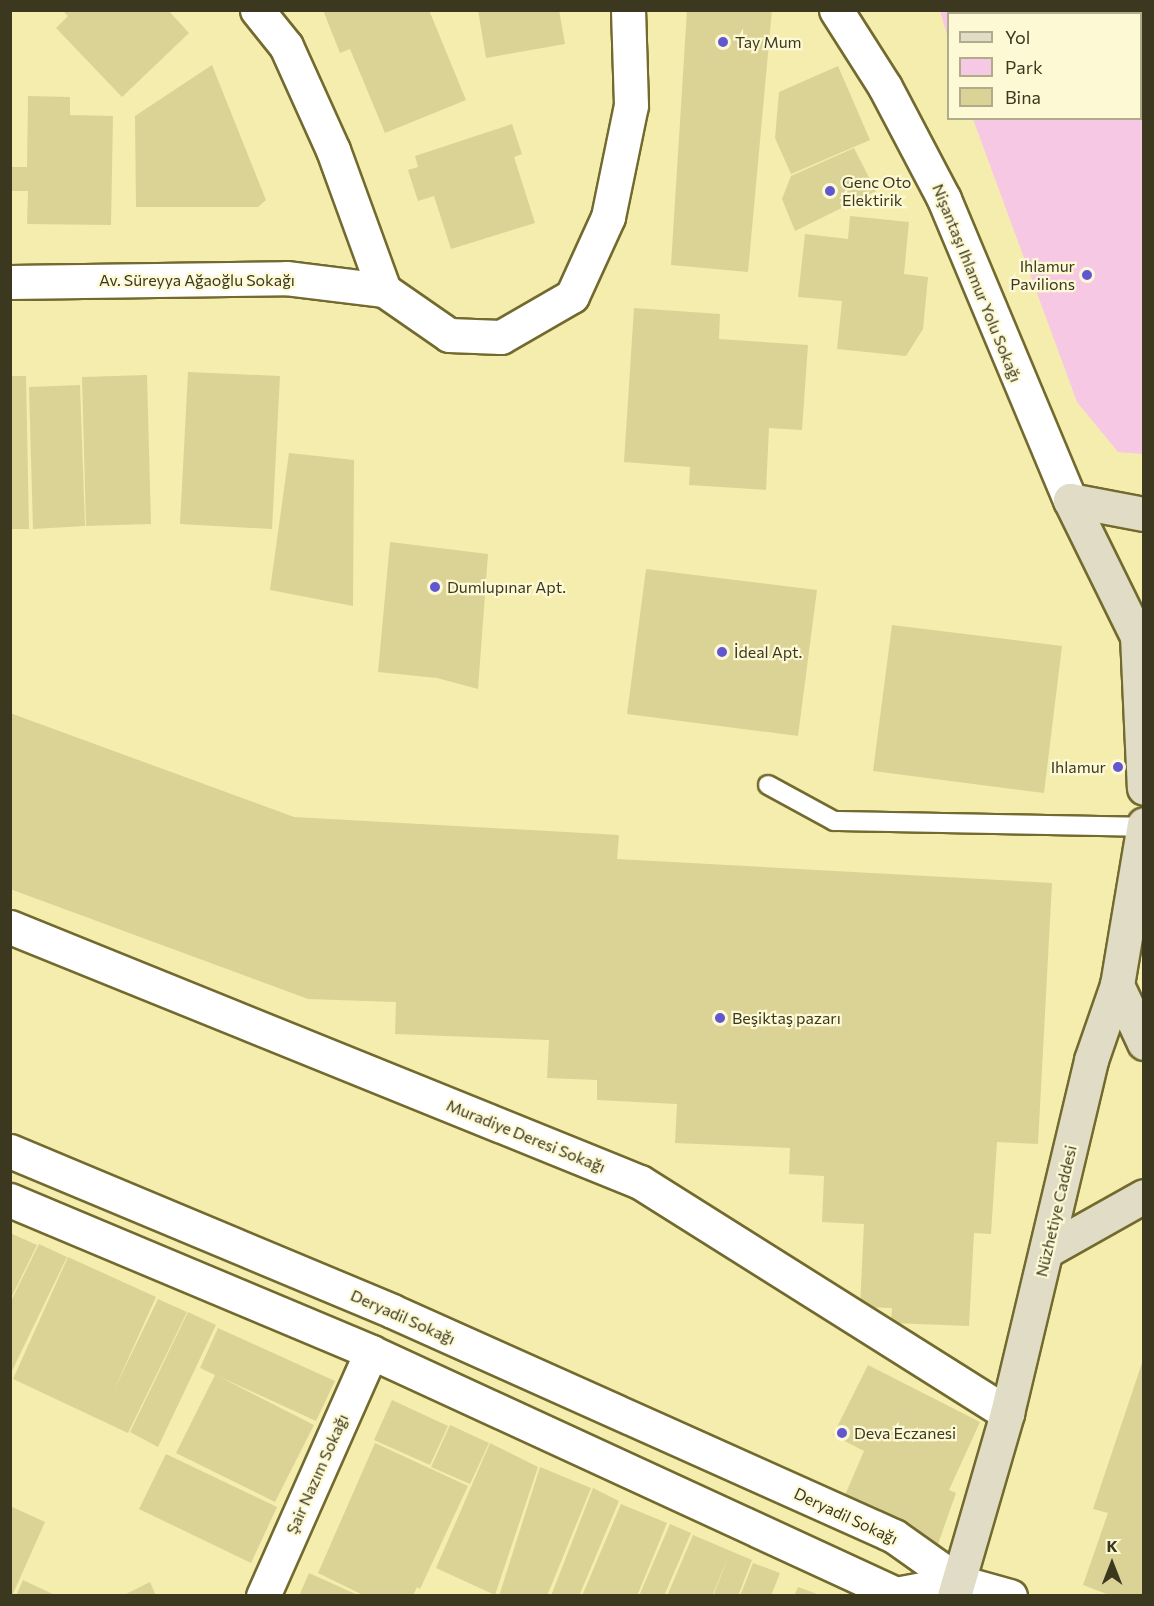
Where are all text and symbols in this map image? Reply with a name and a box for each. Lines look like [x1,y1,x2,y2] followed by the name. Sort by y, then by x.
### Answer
[947,12,1142,120] legend
[1005,26,1030,48] text: Yol
[735,32,802,52] place label: Tay Mum
[716,35,730,49] marker: Tay Mum
[1005,56,1043,78] text: Park
[1005,86,1041,108] text: Bina
[842,172,911,210] place label: Genc Oto Elektirik
[928,181,1026,385] street label: Nişantaşı Ihlamur Yolu Sokağı
[823,184,837,198] marker: Genc Oto Elektirik
[1010,256,1075,294] place label: Ihlamur Pavilions
[1080,268,1094,282] marker: Ihlamur Pavilions
[99,270,295,290] street label: Av. Süreyya Ağaoğlu Sokağı
[447,577,566,597] place label: Dumlupınar Apt.
[428,580,442,594] marker: Dumlupınar Apt.
[734,642,802,662] place label: İdeal Apt.
[715,645,729,659] marker: İdeal Apt.
[1051,757,1106,777] place label: Ihlamur
[1111,760,1125,774] marker: Ihlamur
[732,1008,841,1028] place label: Beşiktaş pazarı
[713,1011,727,1025] marker: Beşiktaş pazarı
[444,1095,608,1177] street label: Muradiye Deresi Sokağı
[1032,1143,1080,1279] street label: Nüzhetiye Caddesi
[348,1285,458,1349] street label: Deryadil Sokağı
[282,1411,352,1537] street label: Şair Nazım Sokağı
[854,1423,956,1443] place label: Deva Eczanesi
[835,1426,849,1440] marker: Deva Eczanesi
[791,1484,901,1548] street label: Deryadil Sokağı
[1082,1534,1142,1594] north arrow
[1106,1536,1118,1555] text: K

